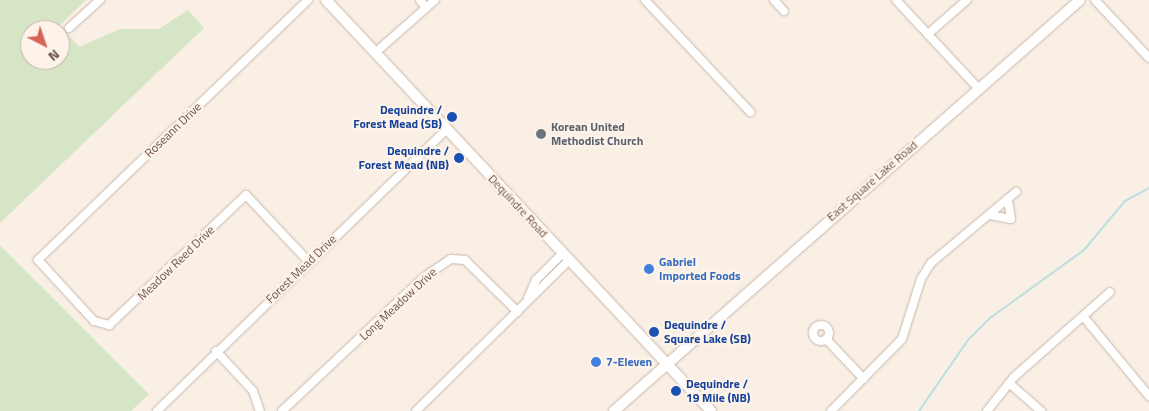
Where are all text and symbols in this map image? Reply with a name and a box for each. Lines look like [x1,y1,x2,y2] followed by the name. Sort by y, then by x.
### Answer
[20,20,70,70] north arrow
[44,45,65,67] text: N
[142,99,204,161] street label: Roseann Drive
[353,103,442,131] place label: Dequindre / Forest Mead (SB)
[446,111,458,123] marker: Dequindre / Forest Mead (SB)
[551,120,643,148] place label: Korean United Methodist Church
[535,128,547,140] marker: Korean United Methodist Church
[824,138,920,224] street label: East Square Lake Road
[358,144,449,172] place label: Dequindre / Forest Mead (NB)
[453,152,465,164] marker: Dequindre / Forest Mead (NB)
[485,172,551,240] street label: Dequindre Road
[135,223,217,303] street label: Meadow Reed Drive
[263,232,339,306] street label: Forest Mead Drive
[659,255,741,283] place label: Gabriel Imported Foods
[643,263,655,275] marker: Gabriel Imported Foods
[357,265,439,343] street label: Long Meadow Drive
[664,318,751,346] place label: Dequindre / Square Lake (SB)
[648,326,660,338] marker: Dequindre / Square Lake (SB)
[606,355,652,369] place label: 7-Eleven
[590,356,602,368] marker: 7-Eleven
[686,377,750,405] place label: Dequindre / 19 Mile (NB)
[670,385,682,397] marker: Dequindre / 19 Mile (NB)

